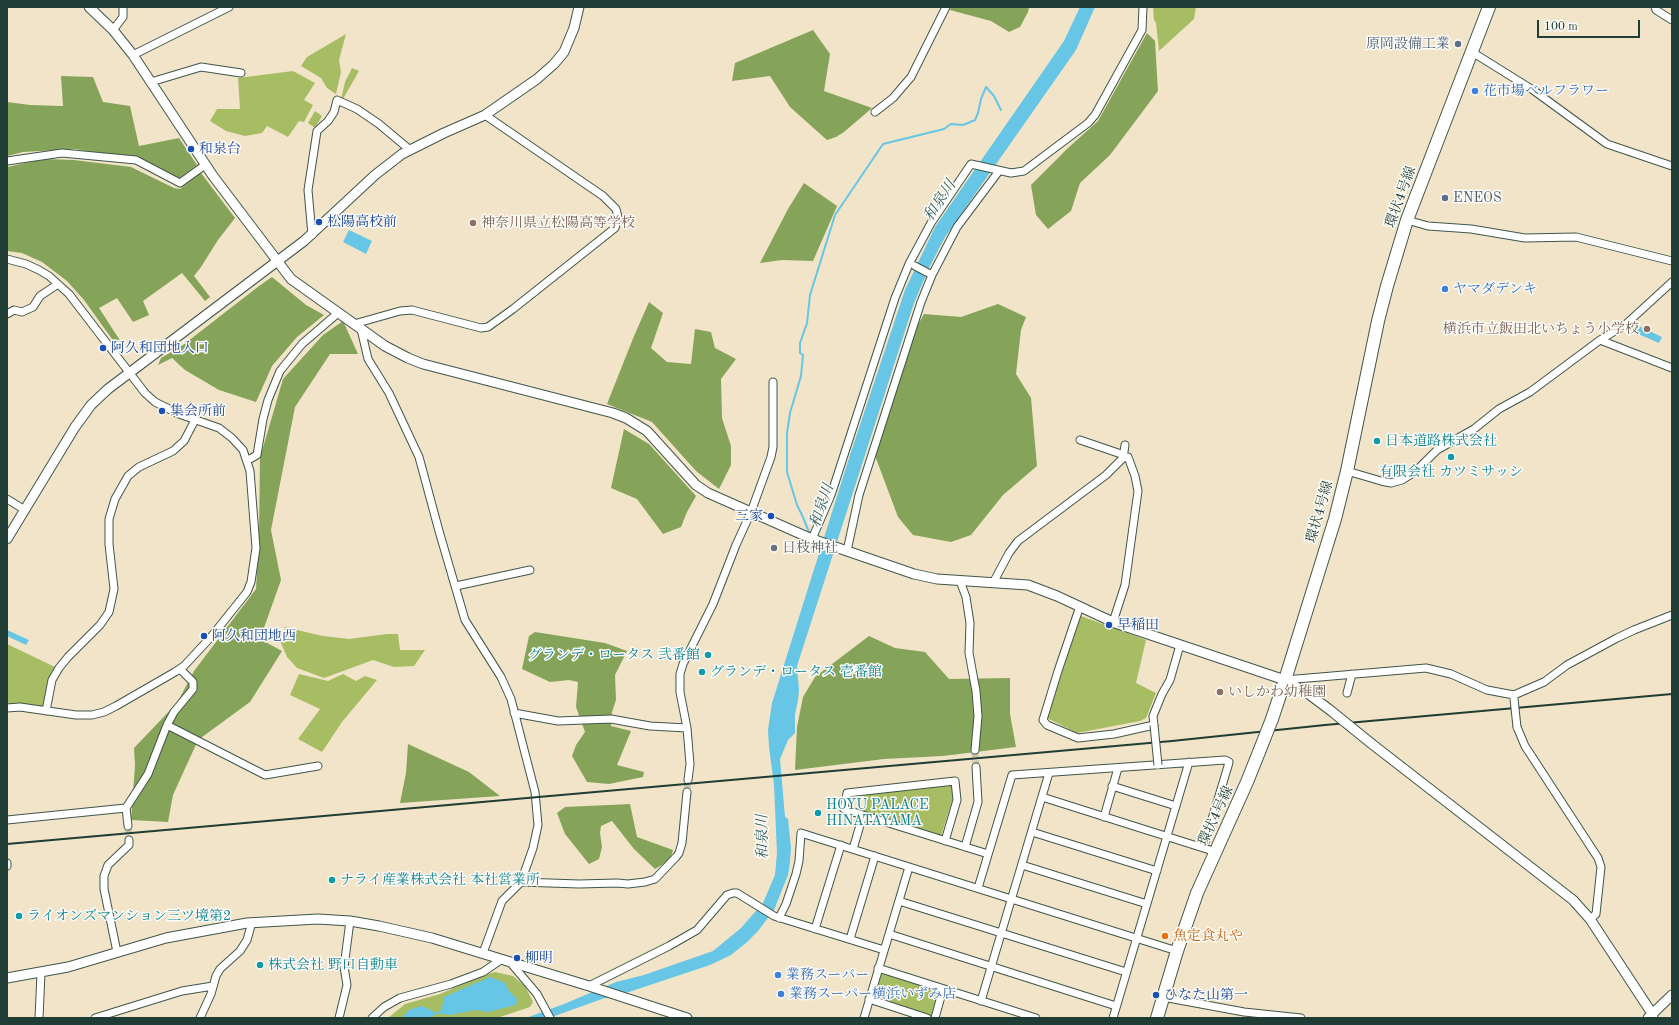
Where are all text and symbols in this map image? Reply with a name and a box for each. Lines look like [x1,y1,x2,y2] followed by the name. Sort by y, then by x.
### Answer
[1539,12,1642,38] scale bar
[1544,21,1578,33] text: 100 m
[1366,36,1450,52] place label: 原岡設備工業
[1453,39,1463,49] marker: 原岡設備工業
[1483,83,1609,99] place label: 花市場ベルフラワー
[1470,86,1480,96] marker: 花市場ベルフラワー
[199,141,241,157] place label: 和泉台
[186,144,196,154] marker: 和泉台
[1382,164,1420,230] street label: 環状4号線
[920,177,960,225] water label: 和泉川
[1453,190,1502,206] place label: ENEOS
[1440,193,1450,203] marker: ENEOS
[327,214,397,230] place label: 松陽高校前
[481,215,635,231] place label: 神奈川県立松陽高等学校
[314,217,324,227] marker: 松陽高校前
[468,218,478,228] marker: 神奈川県立松陽高等学校
[1453,281,1537,297] place label: ヤマダデンキ
[1440,284,1450,294] marker: ヤマダデンキ
[1443,321,1639,337] place label: 横浜市立飯田北いちょう小学校
[1642,324,1652,334] marker: 横浜市立飯田北いちょう小学校
[111,340,209,356] place label: 阿久和団地入口
[98,343,108,353] marker: 阿久和団地入口
[170,403,226,419] place label: 集会所前
[157,406,167,416] marker: 集会所前
[1385,433,1497,449] place label: 日本道路株式会社
[1372,436,1382,446] marker: 日本道路株式会社
[1446,452,1456,462] marker: 有限会社 カツミサッシ
[1379,464,1523,480] place label: 有限会社 カツミサッシ
[1303,479,1337,545] street label: 環状4号線
[806,482,838,530] water label: 和泉川
[735,508,763,524] place label: 三家
[766,511,776,521] marker: 三家
[782,540,838,556] place label: 日枝神社
[769,543,779,553] marker: 日枝神社
[1117,617,1159,633] place label: 早稲田
[1104,620,1114,630] marker: 早稲田
[212,628,296,644] place label: 阿久和団地西
[199,631,209,641] marker: 阿久和団地西
[528,647,700,663] place label: グランデ・ロータス 弐番館
[703,650,713,660] marker: グランデ・ロータス 弐番館
[710,664,882,680] place label: グランデ・ロータス 壱番館
[697,667,707,677] marker: グランデ・ロータス 壱番館
[1228,684,1326,700] place label: いしかわ幼稚園
[1215,687,1225,697] marker: いしかわ幼稚園
[1195,783,1237,849] street label: 環状4号線
[826,797,929,830] place label: HOYU PALACE HINATAYAMA
[813,808,823,818] marker: HOYU PALACE HINATAYAMA
[754,814,772,860] water label: 和泉川
[340,872,540,888] place label: ナライ産業株式会社 本社営業所
[327,875,337,885] marker: ナライ産業株式会社 本社営業所
[27,908,231,924] place label: ライオンズマンション三ツ境第2
[14,911,24,921] marker: ライオンズマンション三ツ境第2
[1173,928,1243,944] place label: 魚定食丸や
[1160,931,1170,941] marker: 魚定食丸や
[525,950,553,966] place label: 柳明
[512,953,522,963] marker: 柳明
[268,957,398,973] place label: 株式会社 野口自動車
[255,960,265,970] marker: 株式会社 野口自動車
[786,967,869,983] place label: 業務スーパー
[773,970,783,980] marker: 業務スーパー
[789,986,956,1002] place label: 業務スーパー横浜いずみ店
[1164,987,1248,1003] place label: ひなた山第一
[776,989,786,999] marker: 業務スーパー横浜いずみ店
[1151,990,1161,1000] marker: ひなた山第一

